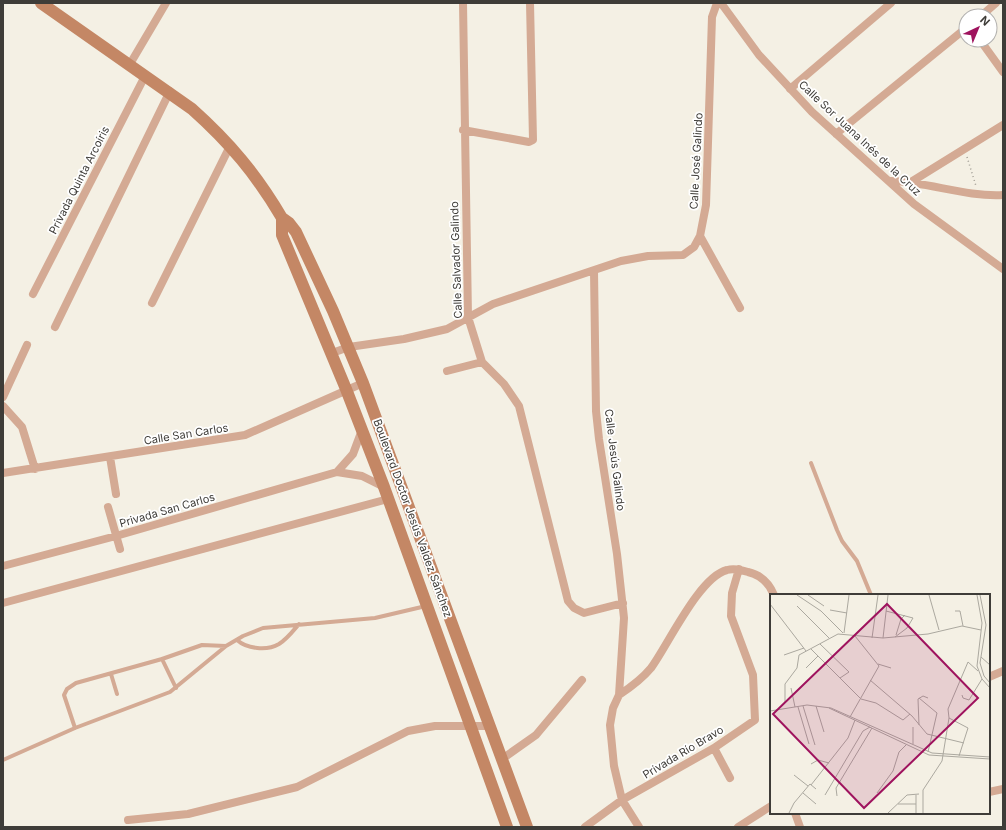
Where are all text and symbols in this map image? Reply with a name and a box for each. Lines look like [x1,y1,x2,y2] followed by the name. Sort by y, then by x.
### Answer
[958,8,998,48] north arrow
[977,13,993,29] text: N
[796,78,924,198] street label: Calle Sor Juana Inés de la Cruz
[686,112,706,210] street label: Calle José Galindo
[46,124,112,236] street label: Privada Quinta Arcoíris
[447,201,465,319] street label: Calle Salvador Galindo
[602,408,628,512] street label: Calle Jesús Galindo
[370,417,456,619] street label: Boulevard Doctor Jesús Valdez Sánchez
[143,420,229,448] street label: Calle San Carlos
[118,490,217,530] street label: Privada San Carlos
[770,594,990,814] inset map
[640,722,726,782] street label: Privada Río Bravo

